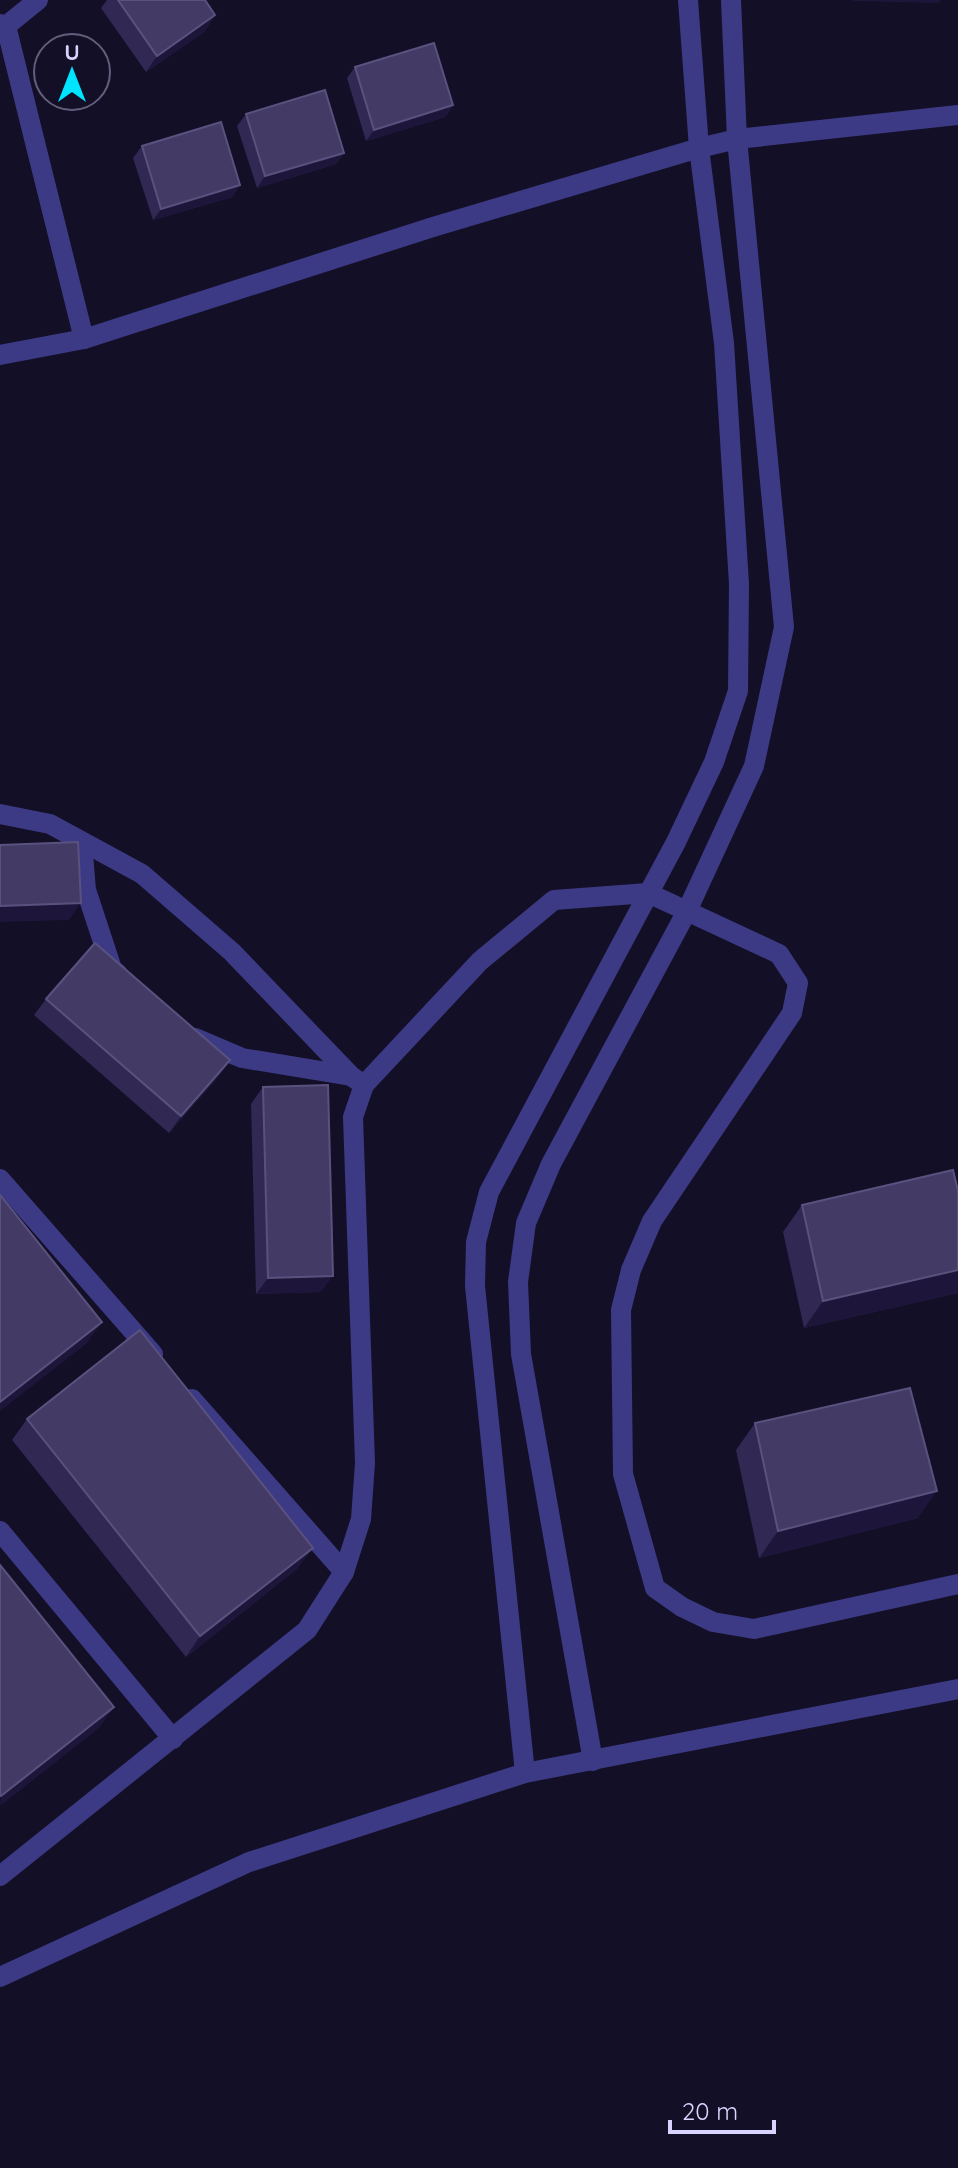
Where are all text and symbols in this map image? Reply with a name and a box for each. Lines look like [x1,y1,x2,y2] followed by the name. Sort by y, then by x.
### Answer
[32,32,112,112] north arrow
[64,38,80,66] text: U
[670,2084,774,2134] scale bar
[682,2096,738,2126] text: 20 m

